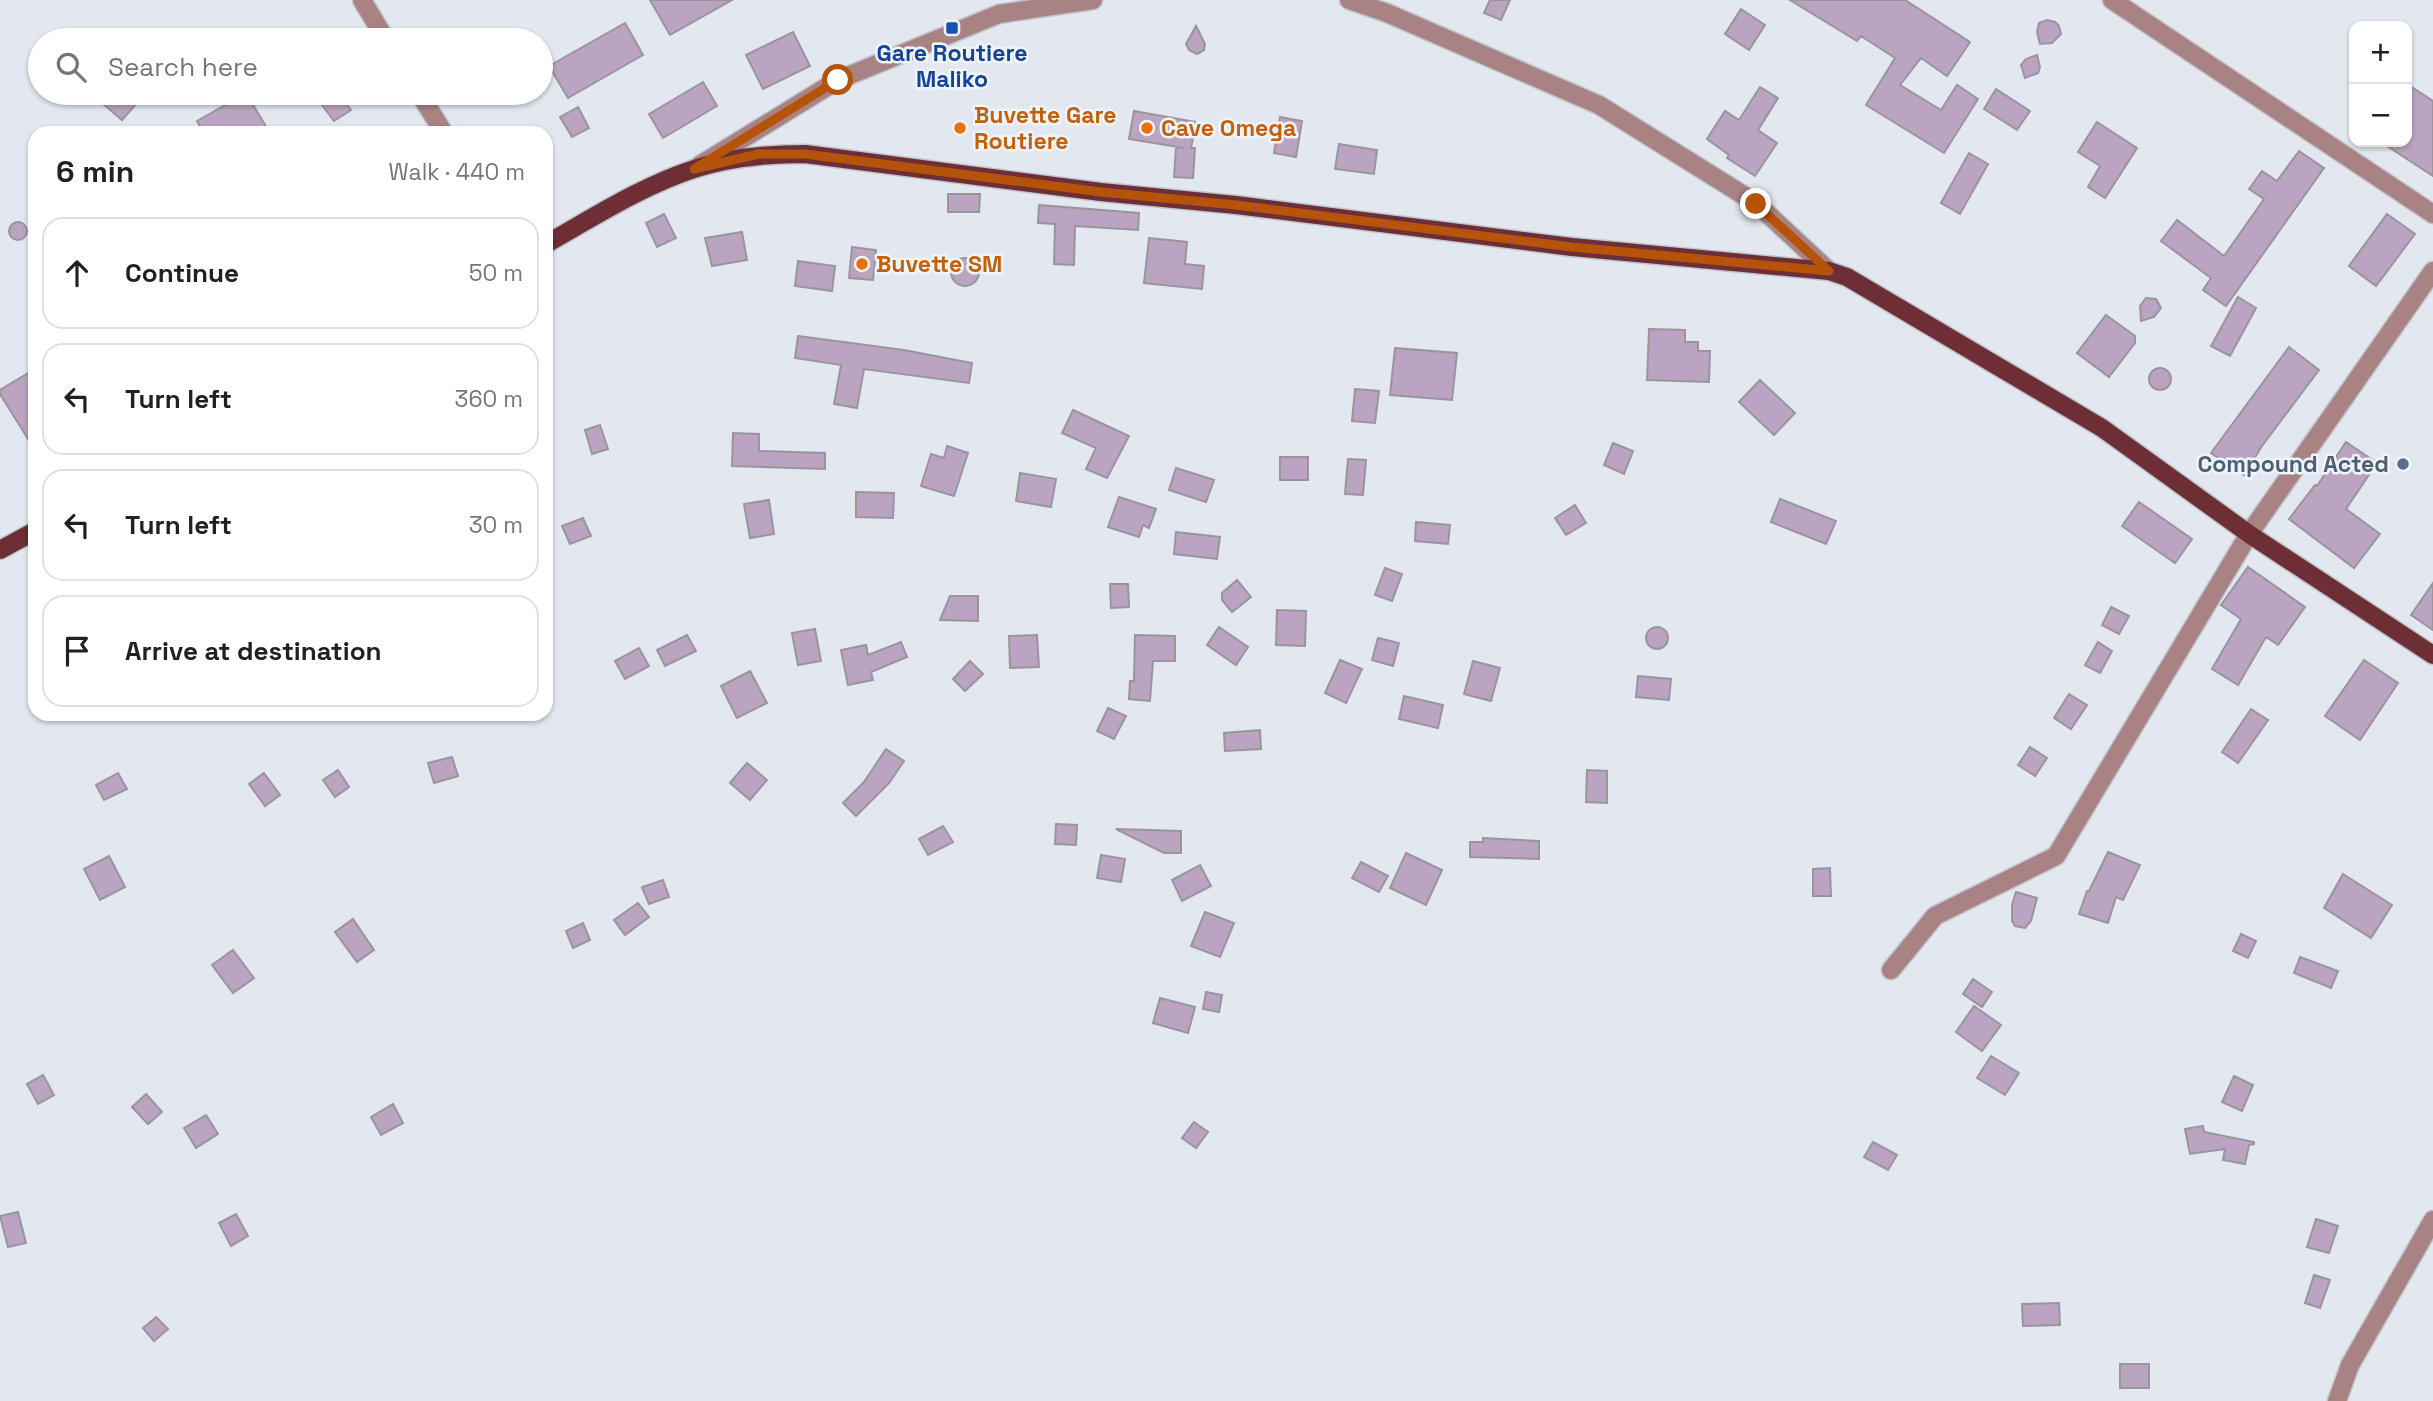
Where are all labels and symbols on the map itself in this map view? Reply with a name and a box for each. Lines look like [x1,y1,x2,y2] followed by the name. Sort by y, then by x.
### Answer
[944,20,960,36] marker: Gare Routiere Maliko
[877,38,1027,94] place label: Gare Routiere Maliko
[822,64,853,95] route start
[974,100,1117,156] place label: Buvette Gare Routiere
[1161,113,1296,143] place label: Cave Omega
[952,120,968,136] marker: Buvette Gare Routiere
[1139,120,1155,136] marker: Cave Omega
[1740,188,1771,219] route end
[876,249,1002,279] place label: Buvette SM
[854,256,870,272] marker: Buvette SM
[2197,449,2389,479] place label: Compound Acted
[2395,456,2411,472] marker: Compound Acted

